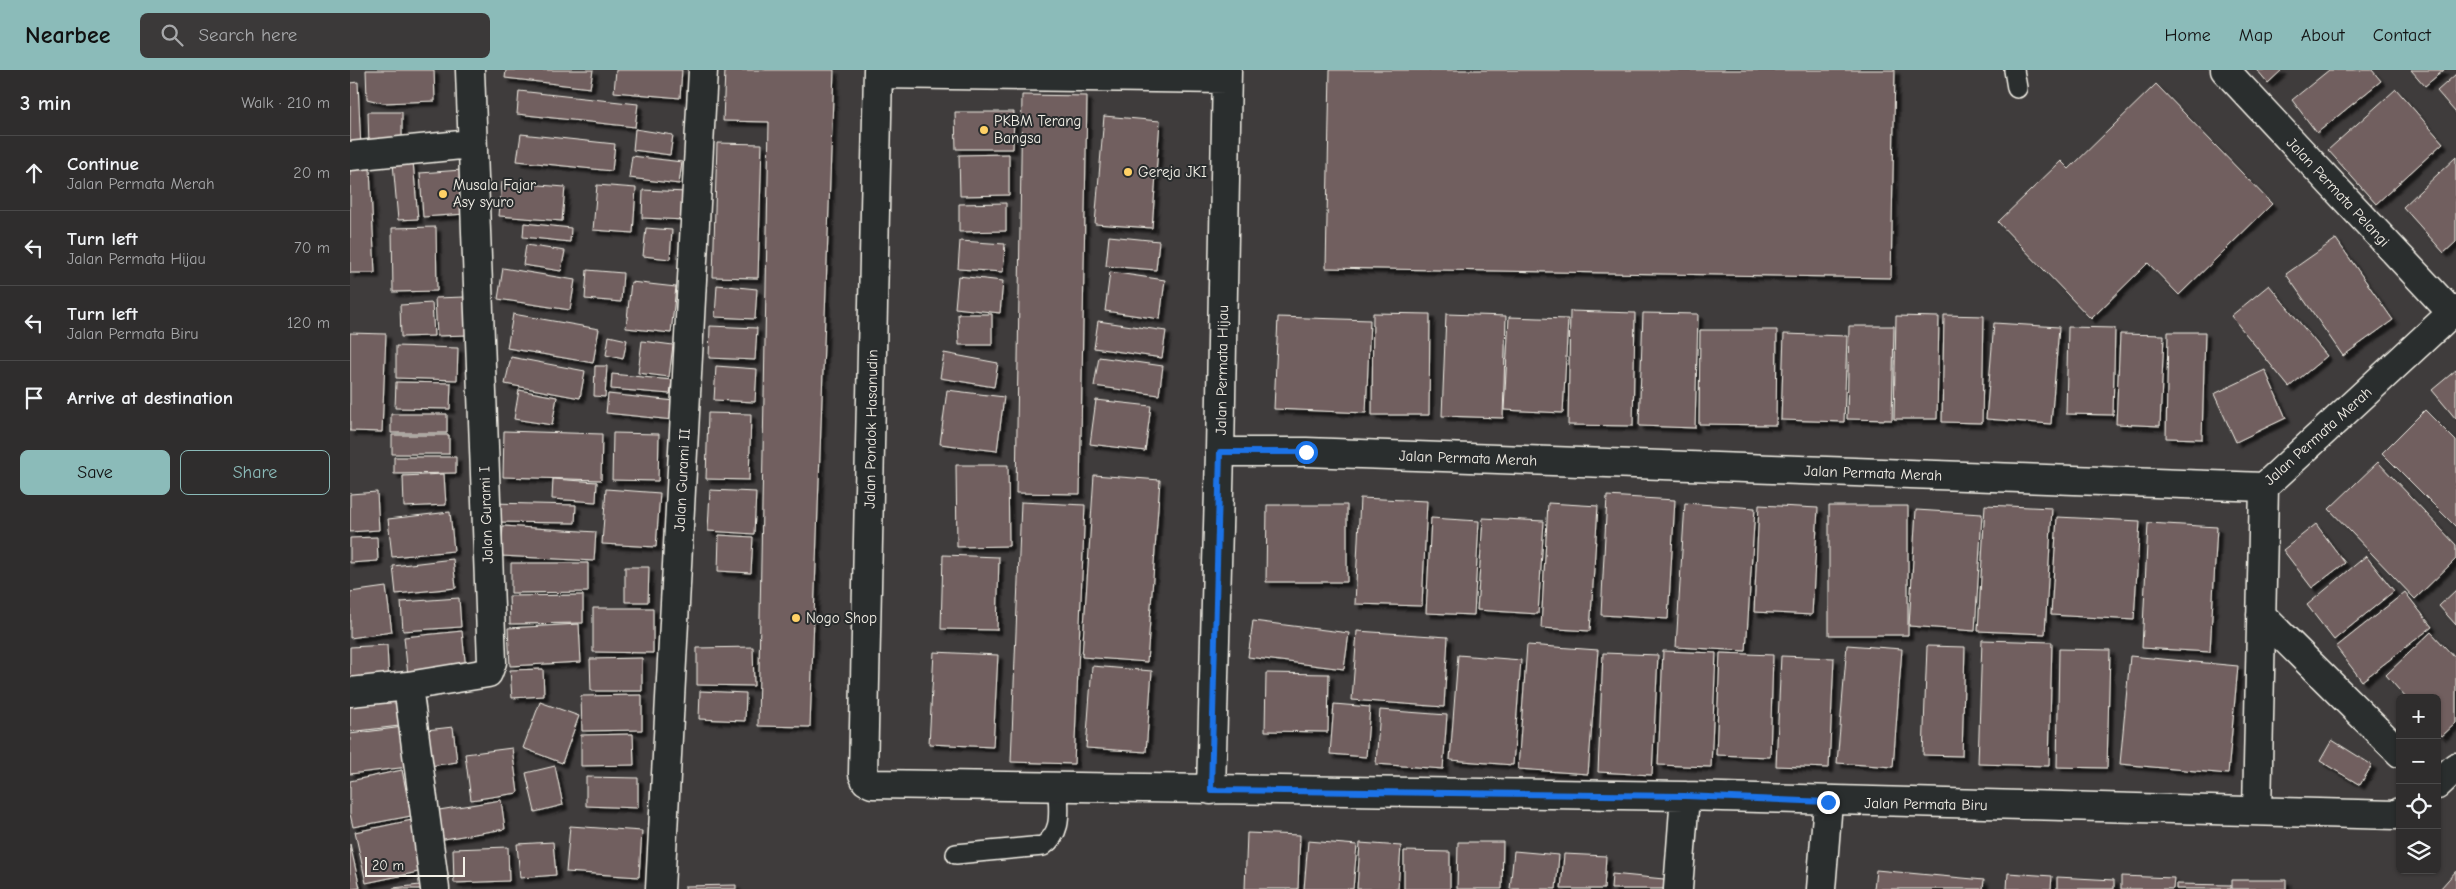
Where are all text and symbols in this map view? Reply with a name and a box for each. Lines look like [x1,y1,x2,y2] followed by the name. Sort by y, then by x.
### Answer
[140,13,490,58] search box
[25,21,110,49] text: Nearbee
[158,21,186,49] icon: search
[198,24,297,46] text: Search here
[2164,25,2211,46] text: Home
[2239,25,2273,46] text: Map
[2301,25,2345,46] text: About
[2373,25,2431,46] text: Contact
[20,91,71,115] text: 3 min
[241,94,330,112] text: Walk · 210 m
[994,112,1081,147] place label: PKBM Terang Bangsa
[978,124,990,136] marker: PKBM Terang Bangsa
[2283,134,2393,250] street label: Jalan Permata Pelangi
[67,153,139,175] text: Continue
[20,159,48,187] icon: ahead
[1138,163,1207,181] place label: Gereja JKI
[293,164,330,182] text: 20 m
[1122,166,1134,178] marker: Gereja JKI
[67,175,215,193] text: Jalan Permata Merah
[453,176,536,211] place label: Musala Fajar Asy syuro
[437,188,449,200] marker: Musala Fajar Asy syuro
[67,228,138,250] text: Turn left
[20,234,48,262] icon: left
[294,239,330,257] text: 70 m
[67,250,206,268] text: Jalan Permata Hijau
[67,303,138,325] text: Turn left
[1212,305,1232,435] street label: Jalan Permata Hijau
[20,309,48,337] icon: left
[287,314,330,332] text: 120 m
[67,325,198,343] text: Jalan Permata Biru
[861,349,881,509] street label: Jalan Pondok Hasanudin
[2261,383,2375,489] street label: Jalan Permata Merah
[20,384,48,412] icon: arrive
[67,387,233,409] text: Arrive at destination
[670,428,694,532] street label: Jalan Gurami II
[1295,441,1318,464] route start
[1399,447,1537,469] street label: Jalan Permata Merah
[20,450,170,495] button: Save
[180,450,330,495] button: Share
[1804,462,1942,484] street label: Jalan Permata Merah
[475,466,497,564] street label: Jalan Gurami I
[806,609,877,627] place label: Nogo Shop
[790,612,802,624] marker: Nogo Shop
[2396,694,2441,874] map controls
[2396,694,2441,739] button: +
[2396,739,2441,784] button: −
[2396,784,2441,829] button: locate
[1817,791,1840,814] route end
[1864,794,1988,814] street label: Jalan Permata Biru
[2396,829,2441,874] button: layers
[365,854,465,877] scale bar
[372,857,404,874] text: 20 m

